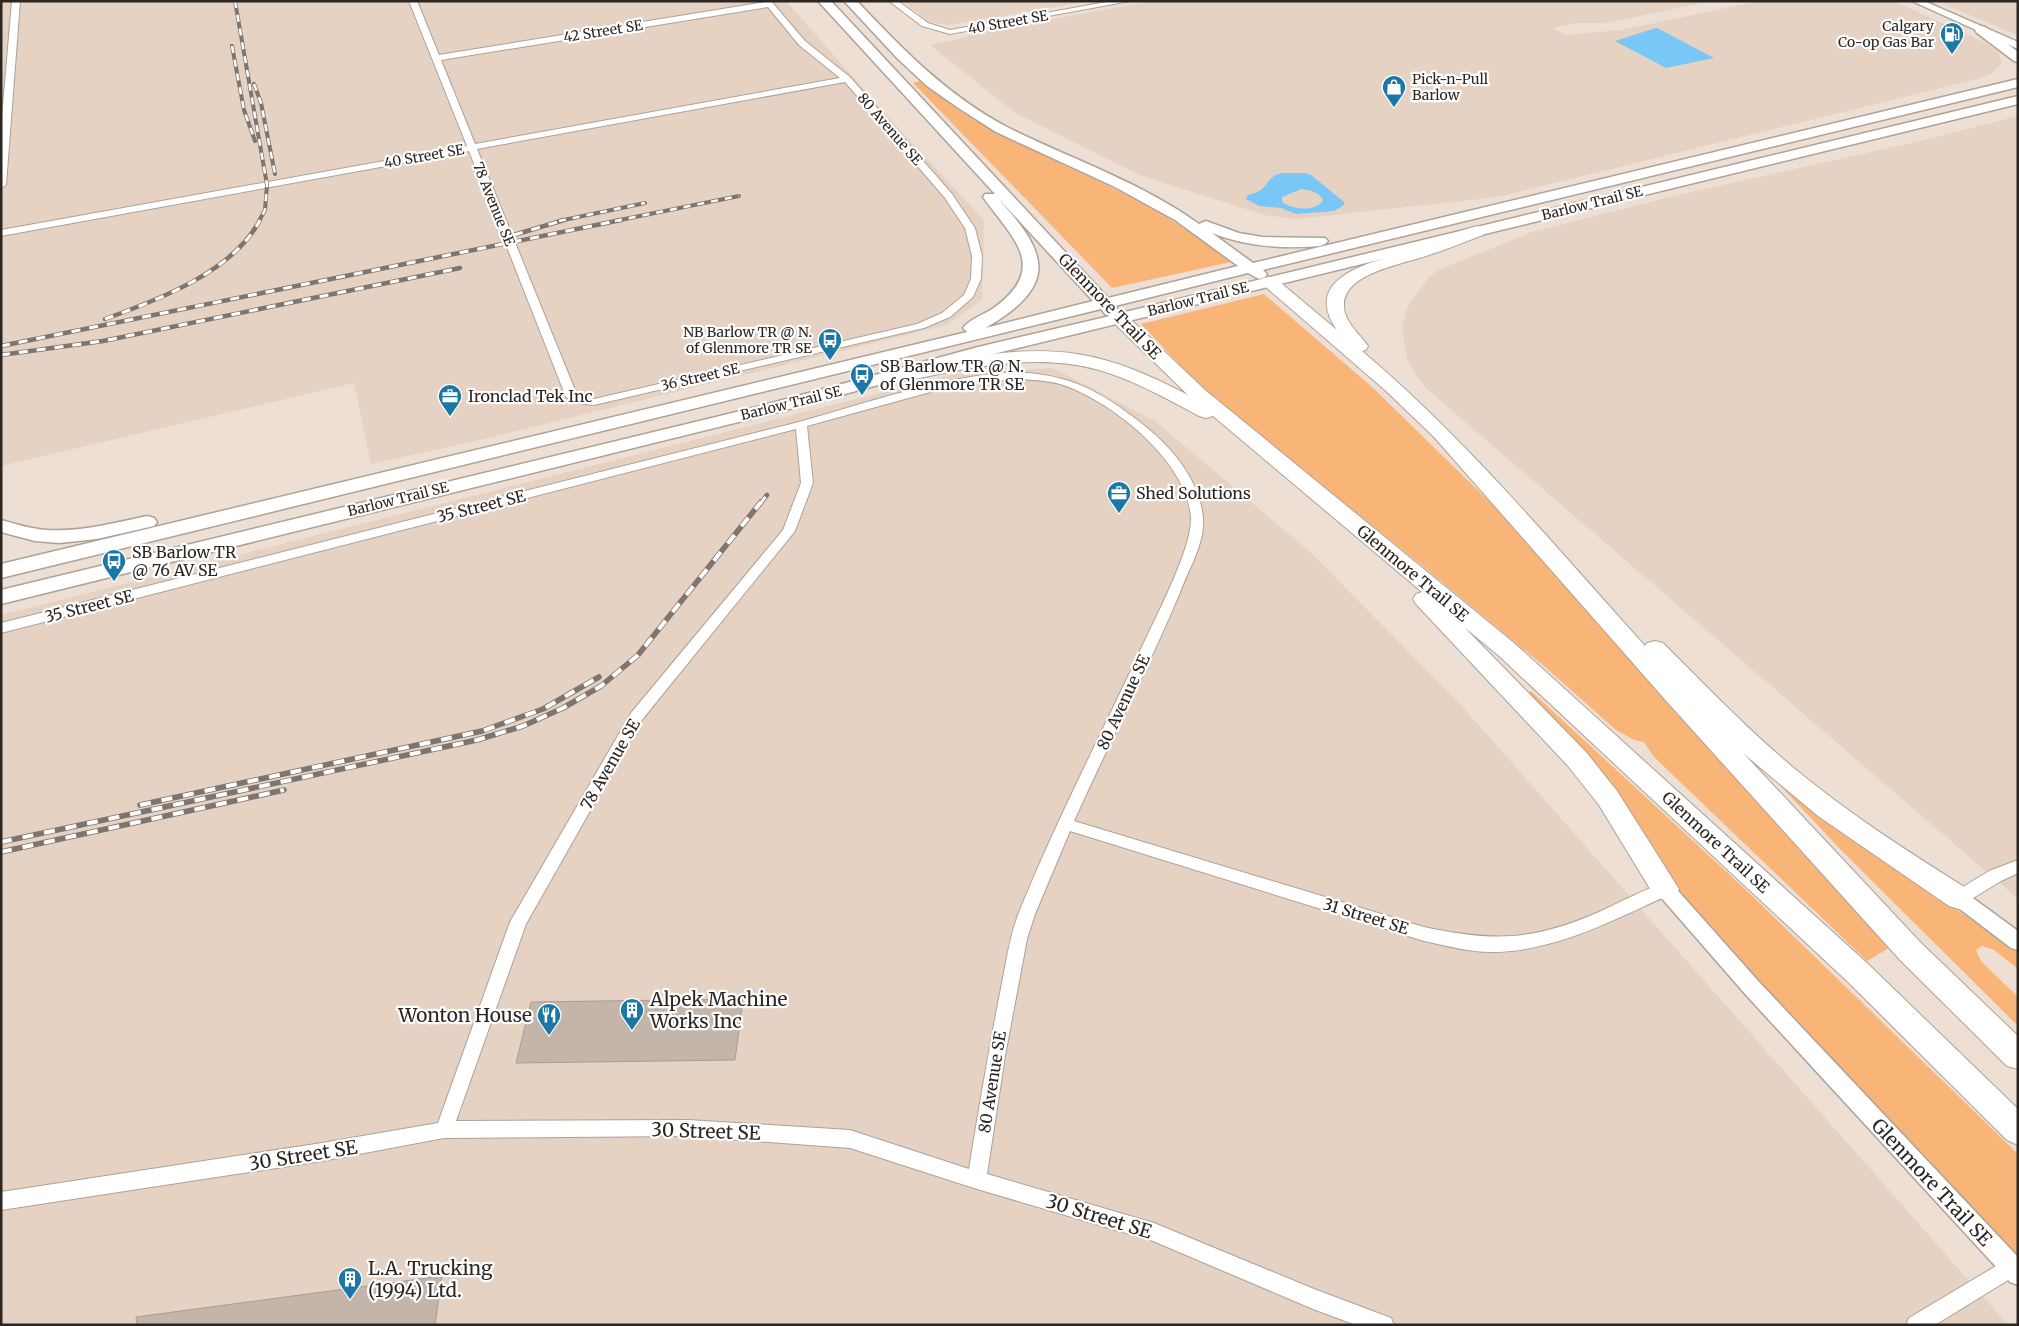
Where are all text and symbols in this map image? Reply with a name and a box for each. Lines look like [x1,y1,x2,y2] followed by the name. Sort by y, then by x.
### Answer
[966,6,1050,38] street label: 40 Street SE
[562,16,644,46] street label: 42 Street SE
[1838,17,1935,51] place label: Calgary Co-op Gas Bar
[1939,21,1965,55] fuel station icon: Calgary Co-op Gas Bar
[1412,70,1489,104] place label: Pick-n-Pull Barlow
[1381,74,1407,108] shop icon: Pick-n-Pull Barlow
[854,89,926,169] street label: 80 Avenue SE
[382,140,466,172] street label: 40 Street SE
[469,159,519,249] street label: 78 Avenue SE
[1540,182,1644,224] street label: Barlow Trail SE
[1054,249,1166,364] street label: Glenmore Trail SE
[1146,278,1250,320] street label: Barlow Trail SE
[683,323,812,357] place label: NB Barlow TR @ N. of Glenmore TR SE
[817,327,843,361] bus stop icon: NB Barlow TR @ N. of Glenmore TR SE
[880,356,1025,394] place label: SB Barlow TR @ N. of Glenmore TR SE
[659,359,741,395] street label: 36 Street SE
[849,362,875,396] bus stop icon: SB Barlow TR @ N. of Glenmore TR SE
[739,382,843,424] street label: Barlow Trail SE
[437,383,463,417] office icon: Ironclad Tek Inc
[468,386,593,406] place label: Ironclad Tek Inc
[346,478,450,520] street label: Barlow Trail SE
[1106,480,1132,514] office icon: Shed Solutions
[1136,483,1251,503] place label: Shed Solutions
[435,485,528,527] street label: 35 Street SE
[1353,520,1474,626] street label: Glenmore Trail SE
[132,542,237,580] place label: SB Barlow TR @ 76 AV SE
[101,548,127,582] bus stop icon: SB Barlow TR @ 76 AV SE
[43,585,136,627] street label: 35 Street SE
[1092,650,1154,753] street label: 80 Avenue SE
[576,714,644,813] street label: 78 Avenue SE
[1658,787,1774,897] street label: Glenmore Trail SE
[1321,893,1412,939] street label: 31 Street SE
[649,987,788,1033] place label: Alpek Machine Works Inc
[619,997,645,1031] building icon: Alpek Machine Works Inc
[536,1002,562,1036] restaurant icon: Wonton House
[397,1003,532,1027] place label: Wonton House
[974,1029,1010,1134] street label: 80 Avenue SE
[1867,1113,1997,1251] street label: Glenmore Trail SE
[651,1117,761,1145] street label: 30 Street SE
[247,1135,359,1175] street label: 30 Street SE
[1043,1189,1155,1243] street label: 30 Street SE
[368,1256,493,1302] place label: L.A. Trucking (1994) Ltd.
[337,1266,363,1300] building icon: L.A. Trucking (1994) Ltd.

